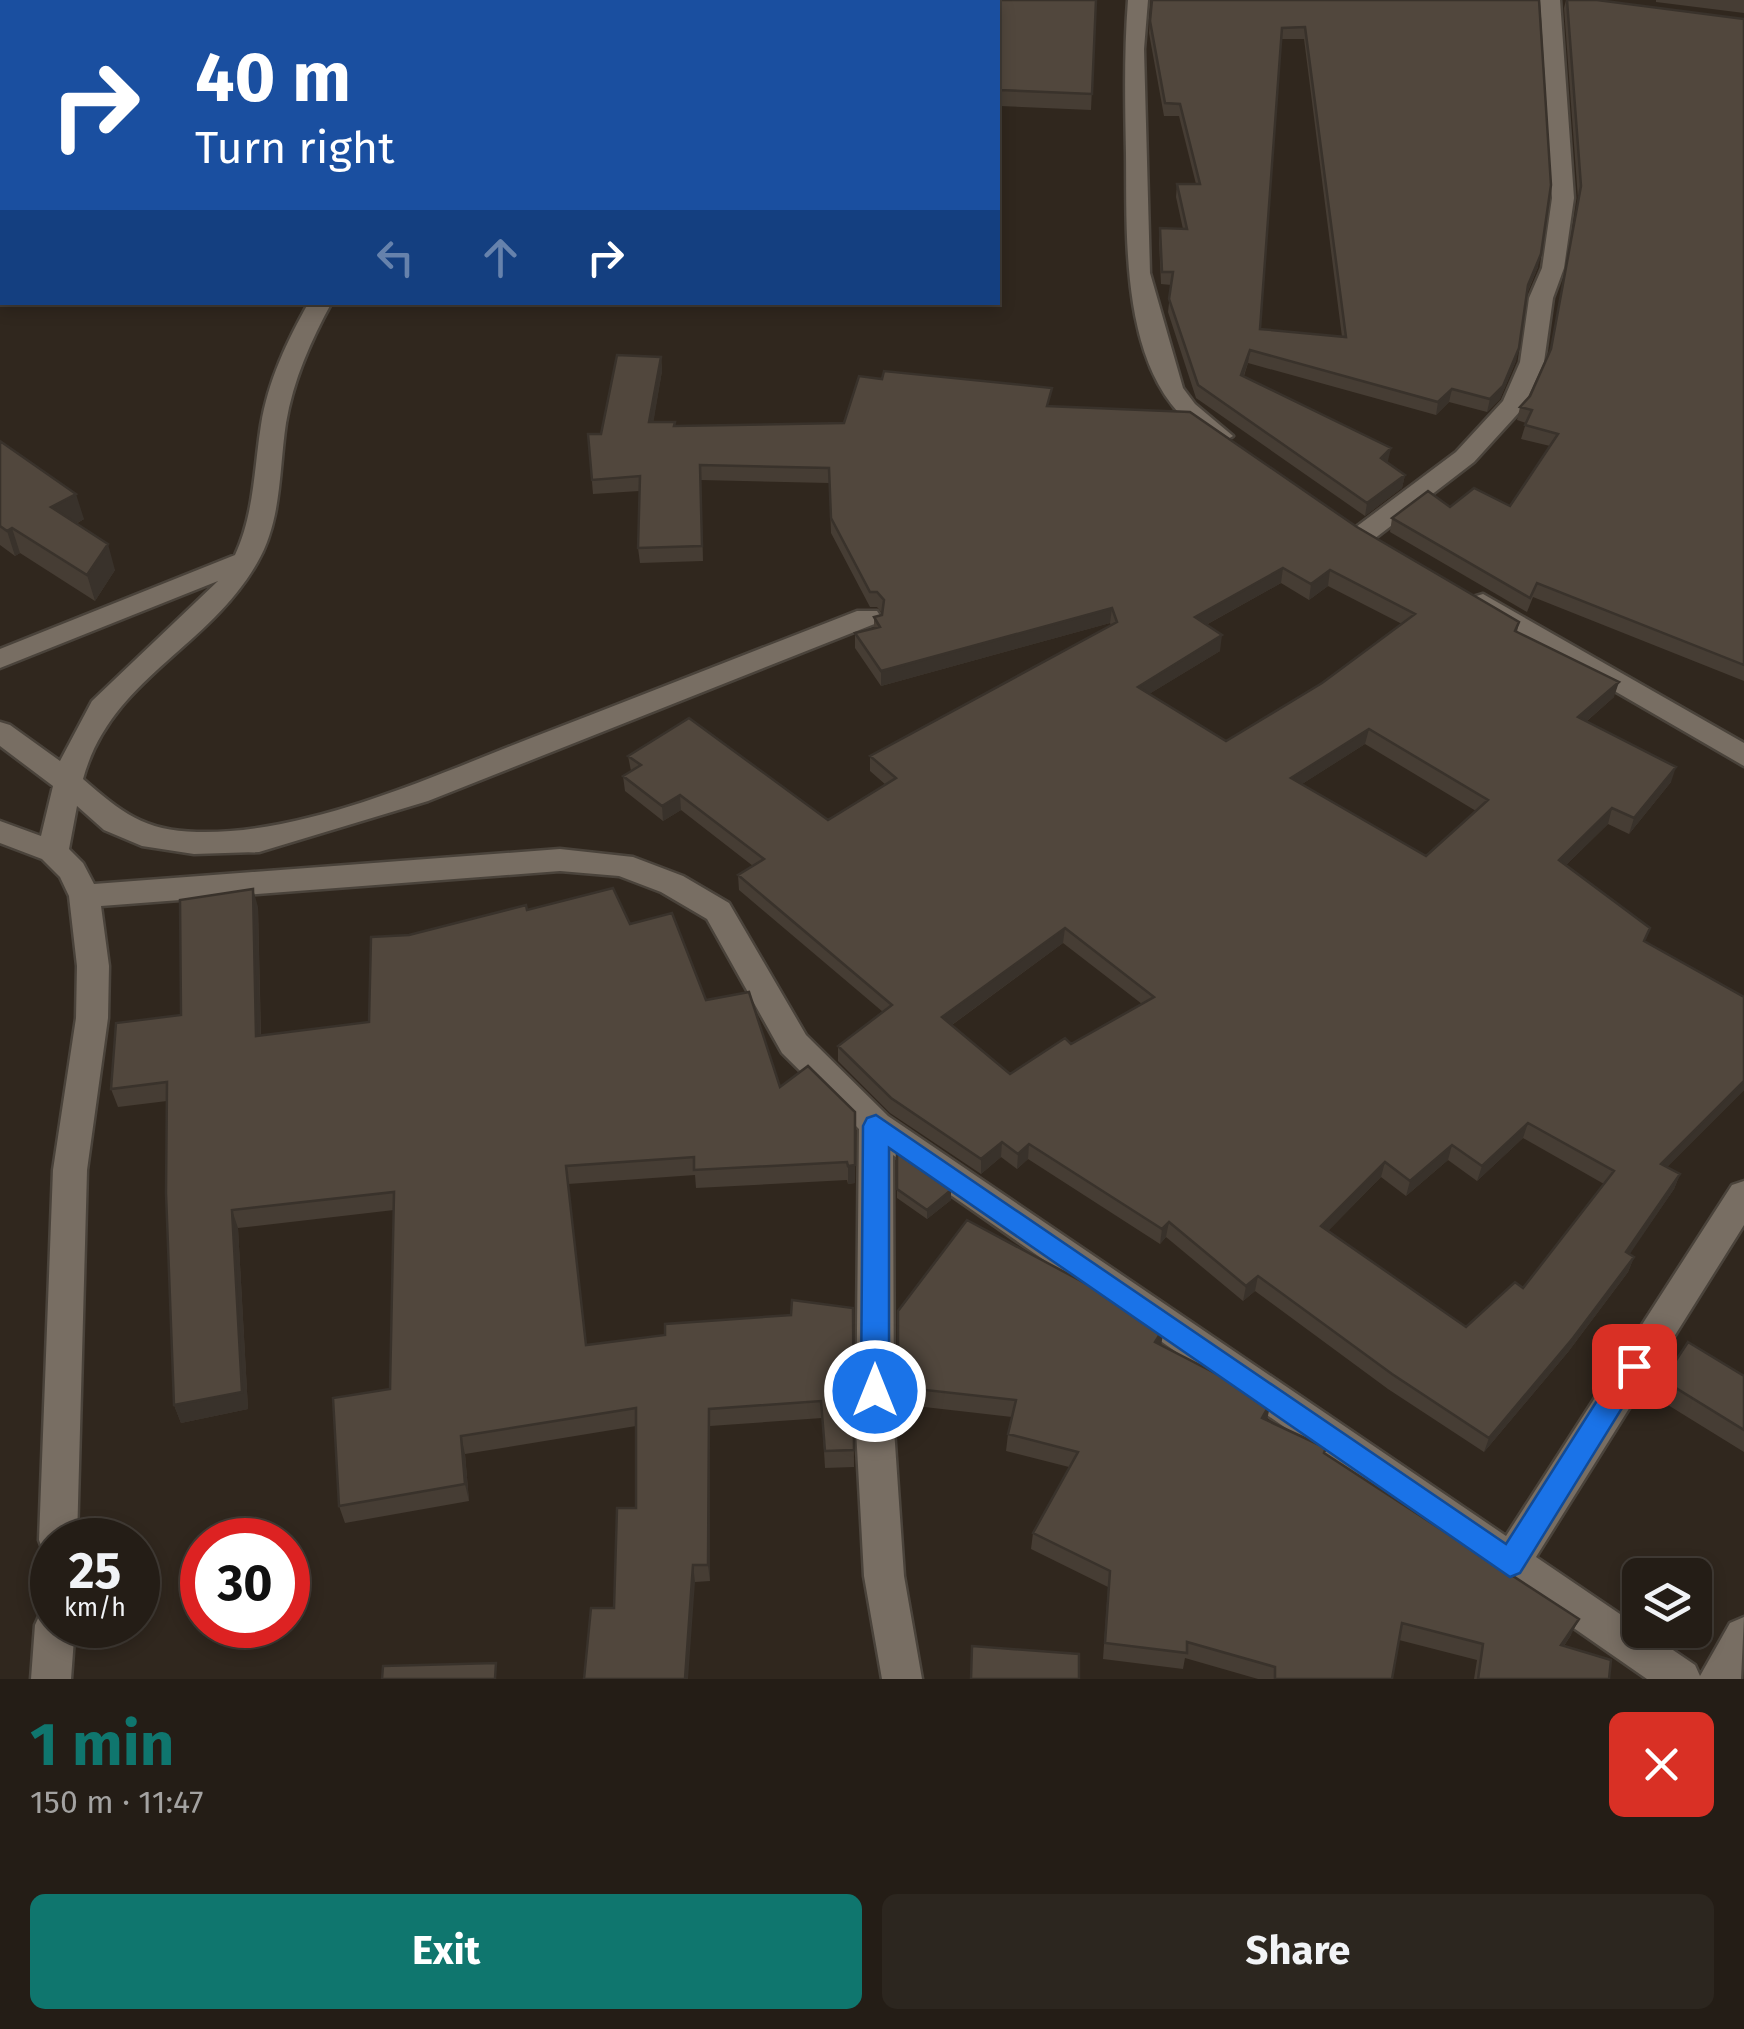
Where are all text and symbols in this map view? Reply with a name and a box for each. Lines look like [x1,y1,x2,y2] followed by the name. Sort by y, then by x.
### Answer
[195,36,351,120] text: 40 m
[30,40,160,170] icon: right
[195,121,394,175] text: Turn right
[368,230,423,285] icon: left
[473,230,528,285] icon: ahead
[578,230,633,285] icon: right
[1592,1324,1677,1409] pin
[823,1339,927,1443] position arrow
[1607,1339,1662,1394] icon: arrive
[180,1518,310,1648] speed limit sign: 30
[69,1541,121,1601] text: 25
[1622,1558,1712,1648] map controls
[1622,1558,1712,1648] button: layers
[64,1593,126,1623] text: km/h
[30,1709,174,1781] text: 1 min
[1609,1712,1714,1817] button: close
[30,1783,204,1821] text: 150 m · 11:47
[30,1894,862,2009] button: Exit
[882,1894,1714,2009] button: Share

